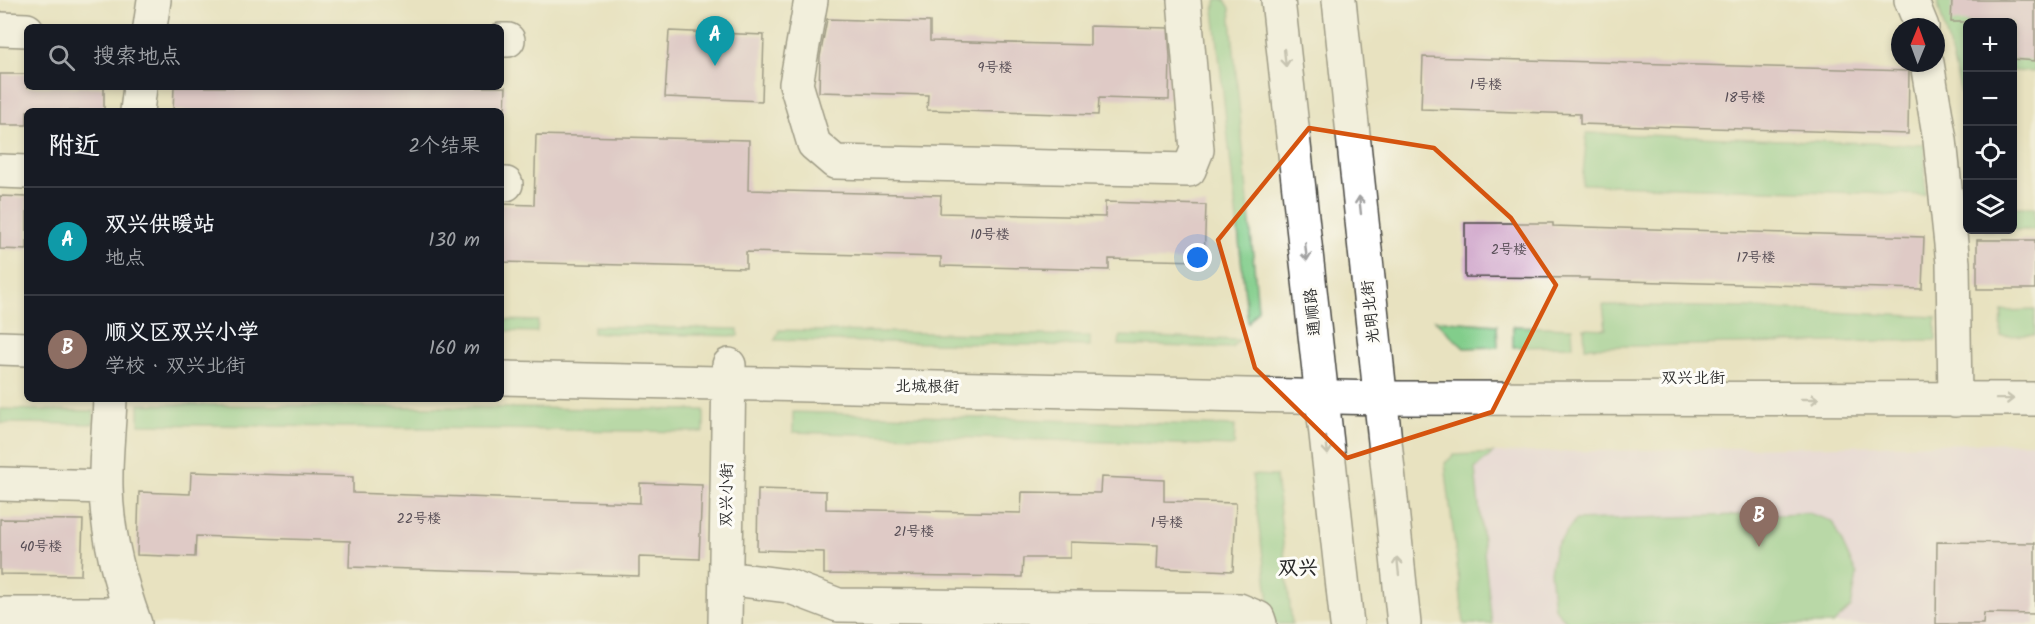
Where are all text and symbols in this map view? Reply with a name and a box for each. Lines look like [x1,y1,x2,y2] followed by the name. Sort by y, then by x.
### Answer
[696,16,734,66] pin: A
[1891,18,1945,72] north arrow
[1963,18,2017,234] map controls
[1963,18,2017,72] button: +
[24,24,504,90] search box
[93,40,181,75] text: 搜索地点
[45,41,78,74] icon: search
[1279,48,1290,68] one-way arrow
[978,57,1012,79] house number: 9号楼
[1963,72,2017,126] button: −
[1470,74,1502,96] house number: 1号楼
[1725,87,1765,109] house number: 18号楼
[48,126,100,168] text: 附近
[1963,126,2017,180] button: locate
[408,131,480,163] text: 2个结果
[1963,180,2017,234] button: layers
[1354,195,1365,215] one-way arrow
[105,208,215,243] text: 双兴供暖站
[970,224,1010,246] house number: 10号楼
[61,225,74,257] text: A
[428,225,480,257] text: 130 m
[1491,239,1527,261] house number: 2号楼
[1301,242,1312,261] one-way arrow
[105,243,145,275] text: 地点
[1183,243,1212,272] your location
[1737,247,1775,269] house number: 17号楼
[1355,279,1387,345] street label: 光明北街
[1298,287,1328,337] street label: 通顺路
[105,316,259,351] text: 顺义区双兴小学
[61,333,74,365] text: B
[429,333,480,365] text: 160 m
[105,351,246,383] text: 学校 · 双兴北街
[1661,366,1725,391] street label: 双兴北街
[895,374,959,400] street label: 北城根街
[1799,393,1819,405] one-way arrow
[1994,393,2014,405] one-way arrow
[1322,435,1333,455] one-way arrow
[714,463,740,527] street label: 双兴小街
[1740,498,1778,547] pin: B
[397,508,441,530] house number: 22号楼
[1151,512,1183,534] house number: 1号楼
[894,521,934,543] house number: 21号楼
[20,536,62,558] house number: 40号楼
[1278,553,1318,585] district label: 双兴
[1392,556,1403,576] one-way arrow

